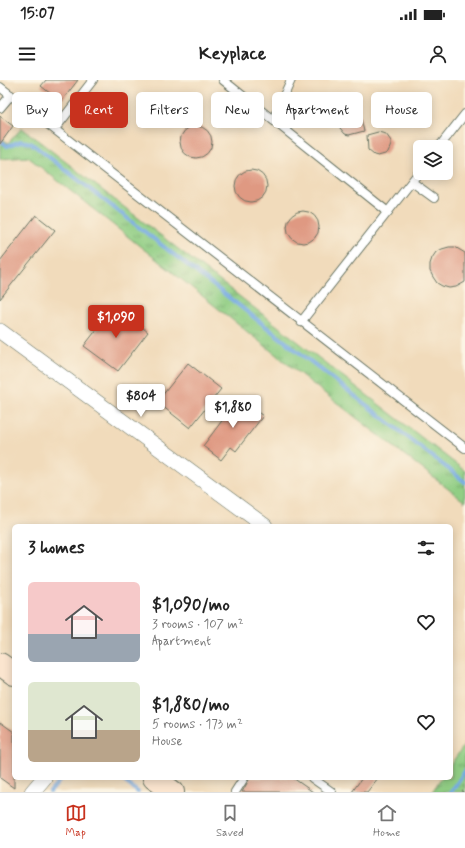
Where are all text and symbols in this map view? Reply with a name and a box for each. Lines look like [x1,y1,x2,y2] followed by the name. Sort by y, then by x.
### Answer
[20,4,55,24] text: 15:07
[199,42,266,66] text: Keyplace
[16,43,38,65] icon: menu
[427,43,449,65] icon: person
[12,92,62,128] chip: Buy
[70,92,128,128] chip: Rent
[136,92,203,128] chip: Filters
[211,92,264,128] chip: New
[272,92,363,128] chip: Apartment
[371,92,432,128] chip: House
[413,140,453,180] map controls
[413,140,453,180] button: layers
[83,305,149,339] pin: $1,090
[97,309,135,326] text: $1,090
[117,384,165,418] pin: $804
[126,388,156,405] text: $804
[200,395,266,429] pin: $1,880
[214,399,252,416] text: $1,880
[28,537,85,559] text: 3 homes
[415,537,437,559] icon: filters
[152,594,230,616] text: $1,090/mo
[60,598,108,646] icon: home
[415,611,437,633] icon: heart
[152,616,244,633] text: 3 rooms · 107 m²
[152,633,211,650] text: Apartment
[152,694,230,716] text: $1,880/mo
[60,698,108,746] icon: home
[415,711,437,733] icon: heart
[152,716,243,733] text: 5 rooms · 173 m²
[152,733,183,750] text: House
[65,802,87,840] tab: Map
[216,802,244,840] tab: Saved
[373,802,400,840] tab: Home

